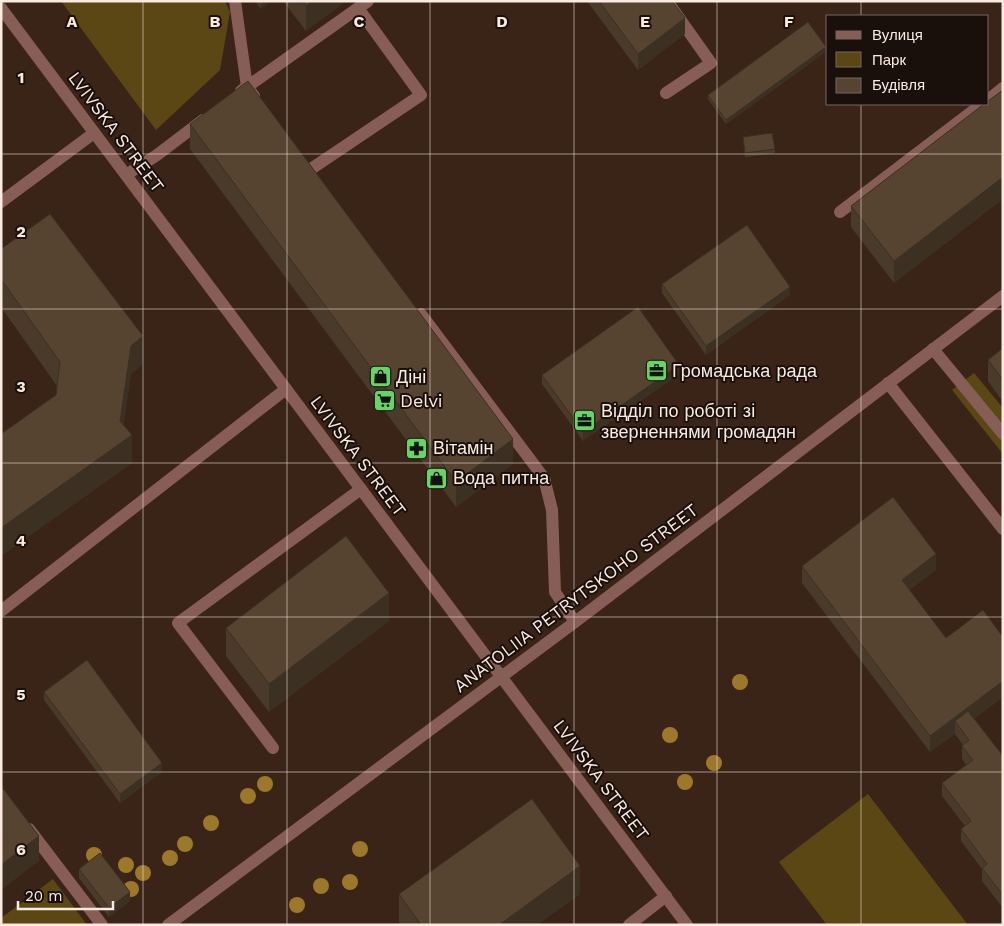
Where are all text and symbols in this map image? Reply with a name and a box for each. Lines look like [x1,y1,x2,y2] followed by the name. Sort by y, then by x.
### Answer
[67,12,78,31] text: A
[210,12,221,31] text: B
[354,12,365,31] text: C
[496,12,508,31] text: D
[640,12,650,31] text: E
[784,12,794,31] text: F
[826,15,989,105] legend
[872,26,923,44] text: Вулиця
[872,51,906,69] text: Парк
[64,67,169,196] street label: LVIVSKA STREET
[18,68,24,87] text: 1
[872,76,925,94] text: Будівля
[16,222,26,241] text: 2
[644,359,668,383] office icon: Громадська рада
[672,360,818,381] place label: Громадська рада
[368,365,392,389] shop icon: Діні
[396,366,426,387] place label: Діні
[16,377,26,396] text: 3
[372,389,396,413] supermarket icon: Delvi
[400,390,443,411] place label: Delvi
[306,391,411,520] street label: LVIVSKA STREET
[601,400,796,442] place label: Відділ по роботі зі зверненнями громадян
[573,409,597,433] office icon: Відділ по роботі зі зверненнями громадян
[405,436,429,460] pharmacy icon: Вітамін
[433,437,493,458] place label: Вітамін
[425,466,449,490] shop icon: Вода питна
[453,467,550,488] place label: Вода питна
[449,499,702,696] street label: ANATOLIIA PETRYTSKOHO STREET
[16,531,26,550] text: 4
[16,685,26,704] text: 5
[549,715,654,844] street label: LVIVSKA STREET
[16,840,26,859] text: 6
[18,878,112,910] scale bar
[25,887,63,905] text: 20 m

